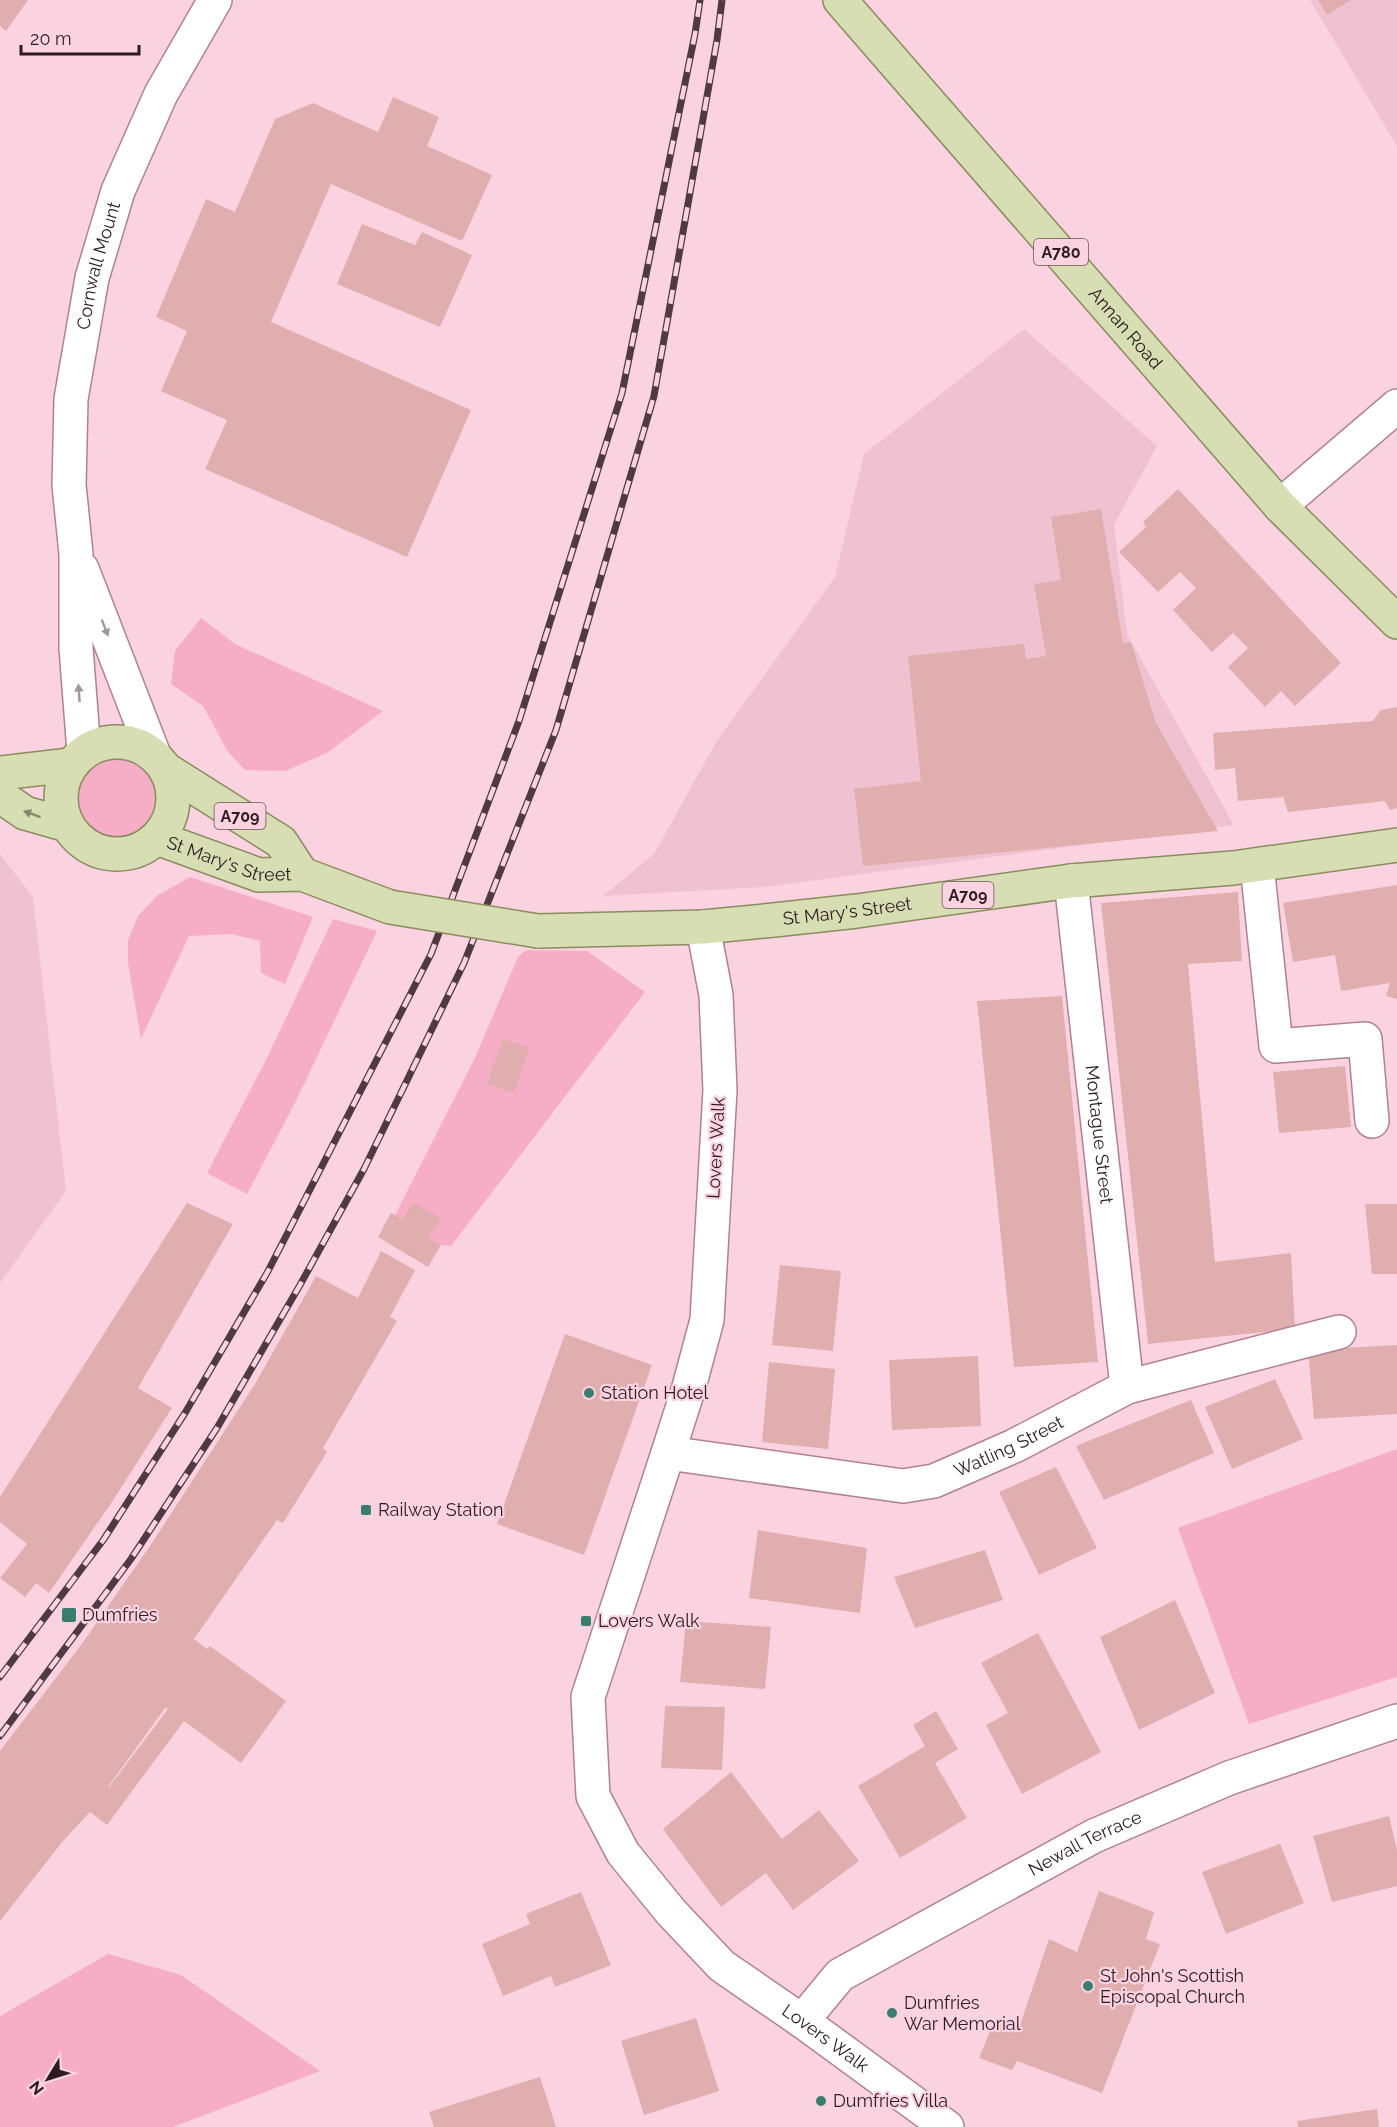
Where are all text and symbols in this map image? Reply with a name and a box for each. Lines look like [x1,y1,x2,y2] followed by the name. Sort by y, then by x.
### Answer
[21,18,140,56] scale bar
[30,28,72,49] text: 20 m
[72,199,124,331] street label: Cornwall Mount
[1034,239,1088,265] road number: A780
[1085,283,1167,373] street label: Annan Road
[101,619,110,637] one-way arrow
[74,684,84,703] one-way arrow
[214,803,266,829] road number: A709
[22,808,40,818] one-way arrow
[164,831,292,885] street label: St Mary's Street
[942,882,994,908] road number: A709
[782,892,913,929] street label: St Mary's Street
[1081,1064,1118,1205] street label: Montague Street
[702,1096,729,1199] street label: Lovers Walk
[601,1382,708,1403] place label: Station Hotel
[582,1386,596,1400] marker: Station Hotel
[951,1411,1067,1481] street label: Watling Street
[378,1499,503,1520] place label: Railway Station
[359,1503,373,1517] marker: Railway Station
[82,1604,158,1625] place label: Dumfries
[60,1606,78,1624] marker: Dumfries
[598,1610,700,1631] place label: Lovers Walk
[579,1614,593,1628] marker: Lovers Walk
[1025,1806,1145,1880] street label: Newall Terrace
[1100,1965,1245,2007] place label: St John's Scottish Episcopal Church
[1081,1979,1095,1993] marker: St John's Scottish Episcopal Church
[904,1992,1021,2034] place label: Dumfries War Memorial
[778,2000,873,2076] street label: Lovers Walk
[885,2006,899,2020] marker: Dumfries War Memorial
[18,2049,78,2109] north arrow
[25,2077,48,2099] text: N
[833,2090,948,2111] place label: Dumfries Villa
[814,2094,828,2108] marker: Dumfries Villa

